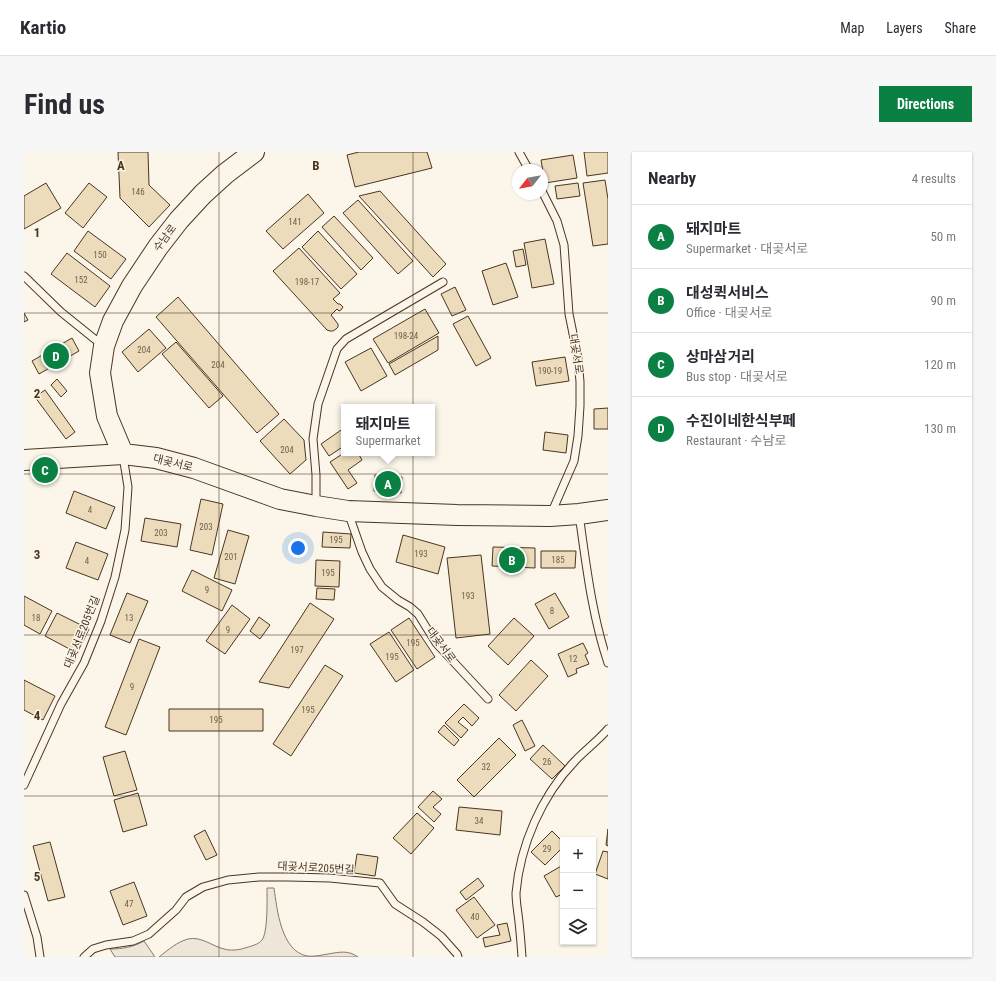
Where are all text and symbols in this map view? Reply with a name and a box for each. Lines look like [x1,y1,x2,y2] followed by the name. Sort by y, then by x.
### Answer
[20,16,66,39] text: Kartio
[840,20,864,36] text: Map
[886,20,923,36] text: Layers
[945,20,976,36] text: Share
[879,86,972,122] button: Directions
[24,88,105,121] text: Find us
[117,158,125,173] text: A
[312,158,320,173] text: B
[512,164,548,200] north arrow
[648,168,696,188] text: Nearby
[912,171,956,186] text: 4 results
[131,187,145,197] house number: 146
[288,217,302,227] house number: 141
[686,220,741,238] text: 돼지마트
[151,222,179,254] street label: 수남로
[34,225,40,240] text: 1
[657,229,665,244] text: A
[930,229,956,244] text: 50 m
[686,241,808,256] text: Supermarket · 대곶서로
[93,250,107,260] house number: 150
[74,275,88,285] house number: 152
[295,277,320,287] house number: 198-17
[686,284,769,302] text: 대성퀵서비스
[657,293,665,308] text: B
[930,293,956,308] text: 90 m
[686,305,773,320] text: Office · 대곶서로
[394,331,419,341] house number: 198-24
[566,333,586,375] street label: 대곶서로
[43,341,69,371] pin: D
[137,345,151,355] house number: 204
[686,348,755,366] text: 상마삼거리
[657,357,665,372] text: C
[924,357,956,372] text: 120 m
[211,360,225,370] house number: 204
[538,366,562,376] house number: 190-19
[686,369,788,384] text: Bus stop · 대곶서로
[34,386,41,401] text: 2
[341,404,435,456] popup
[686,412,796,430] text: 수진이네한식부페
[355,415,411,433] text: 돼지마트
[657,421,665,436] text: D
[924,421,956,436] text: 130 m
[355,433,421,448] text: Supermarket
[686,433,786,448] text: Restaurant · 수남로
[280,445,294,455] house number: 204
[152,452,194,474] street label: 대곶서로
[32,455,58,485] pin: C
[375,469,401,499] pin: A
[88,505,93,515] house number: 4
[199,522,213,532] house number: 203
[154,528,168,538] house number: 203
[329,535,343,545] house number: 195
[288,538,308,558] your location
[499,545,525,575] pin: B
[34,547,40,562] text: 3
[414,549,428,559] house number: 193
[224,552,238,562] house number: 201
[551,555,565,565] house number: 185
[85,556,90,566] house number: 4
[321,568,335,578] house number: 195
[205,585,209,595] house number: 9
[461,591,475,601] house number: 193
[62,594,102,670] street label: 대곶서로205번길
[550,606,554,616] house number: 8
[32,613,40,623] house number: 18
[125,613,133,623] house number: 13
[226,625,230,635] house number: 9
[424,625,458,665] street label: 대곶서로
[406,638,420,648] house number: 195
[290,645,304,655] house number: 197
[385,652,399,662] house number: 195
[569,654,578,664] house number: 12
[130,682,134,692] house number: 9
[301,705,315,715] house number: 195
[34,708,41,723] text: 4
[209,715,223,725] house number: 195
[543,757,551,767] house number: 26
[482,762,491,772] house number: 32
[475,816,484,826] house number: 34
[560,837,596,945] map controls
[560,837,596,873] button: +
[543,844,551,854] house number: 29
[277,859,355,877] street label: 대곶서로205번길
[34,869,41,884] text: 5
[560,873,596,909] button: −
[125,899,134,909] house number: 47
[560,909,596,945] button: layers
[471,912,479,922] house number: 40

